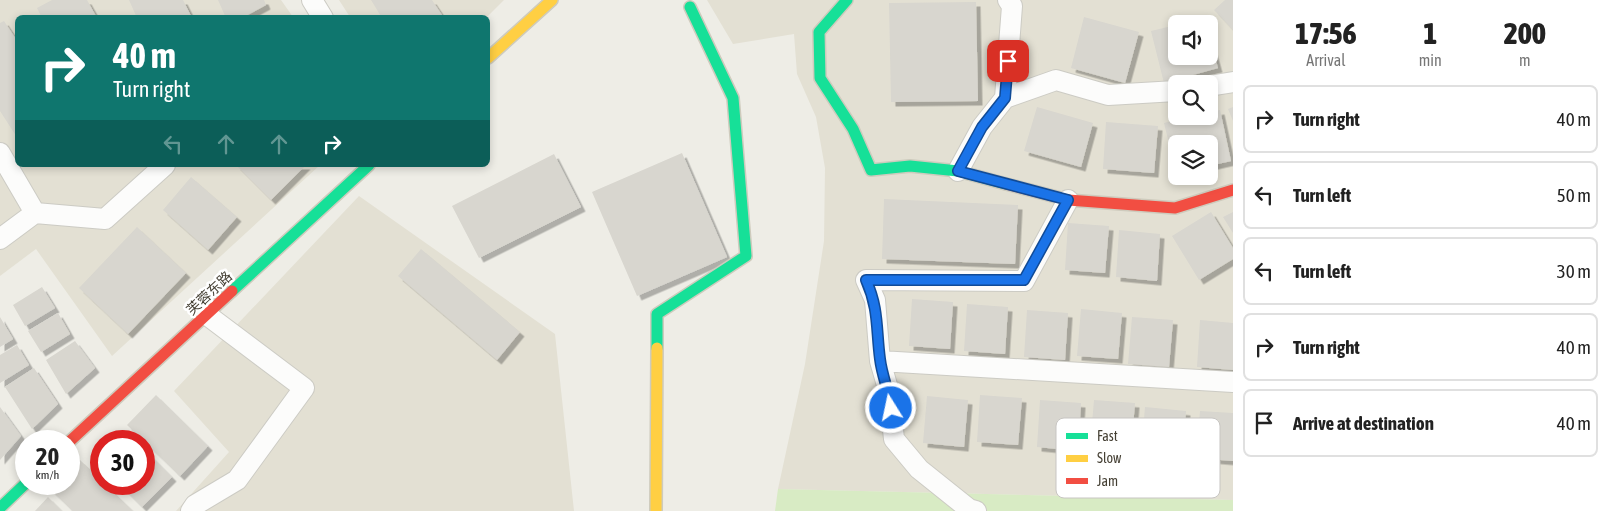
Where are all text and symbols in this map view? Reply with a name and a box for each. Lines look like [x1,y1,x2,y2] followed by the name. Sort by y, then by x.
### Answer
[1168,15,1218,185] map controls
[1168,15,1218,65] button: sound
[1295,16,1357,50] text: 17:56
[1423,16,1437,50] text: 1
[1504,16,1546,50] text: 200
[30,35,95,100] icon: right
[113,35,176,75] text: 40 m
[987,40,1029,82] pin
[994,47,1022,75] icon: arrive
[1306,51,1345,69] text: Arrival
[1419,51,1442,69] text: min
[1519,51,1531,69] text: m
[1168,75,1218,125] button: search
[113,76,190,102] text: Turn right
[1250,105,1278,133] icon: right
[1293,108,1360,130] text: Turn right
[1557,108,1591,130] text: 40 m
[159,130,187,158] icon: left
[212,130,240,158] icon: ahead
[265,130,293,158] icon: ahead
[318,130,346,158] icon: right
[1168,135,1218,185] button: layers
[1250,181,1278,209] icon: left
[1293,184,1351,206] text: Turn left
[1557,184,1591,206] text: 50 m
[1250,257,1278,285] icon: left
[1293,260,1351,282] text: Turn left
[1557,260,1591,282] text: 30 m
[183,268,235,318] street label: 芙蓉东路
[1250,333,1278,361] icon: right
[1293,336,1360,358] text: Turn right
[1557,336,1591,358] text: 40 m
[864,381,916,433] position arrow
[1250,409,1278,437] icon: arrive
[1293,412,1434,434] text: Arrive at destination
[1557,412,1591,434] text: 40 m
[1056,418,1220,498] legend
[1097,428,1118,444] text: Fast
[90,430,155,495] speed limit sign: 30
[36,442,59,470] text: 20
[1097,450,1122,466] text: Slow
[36,468,59,482] text: km/h
[1097,473,1118,489] text: Jam

